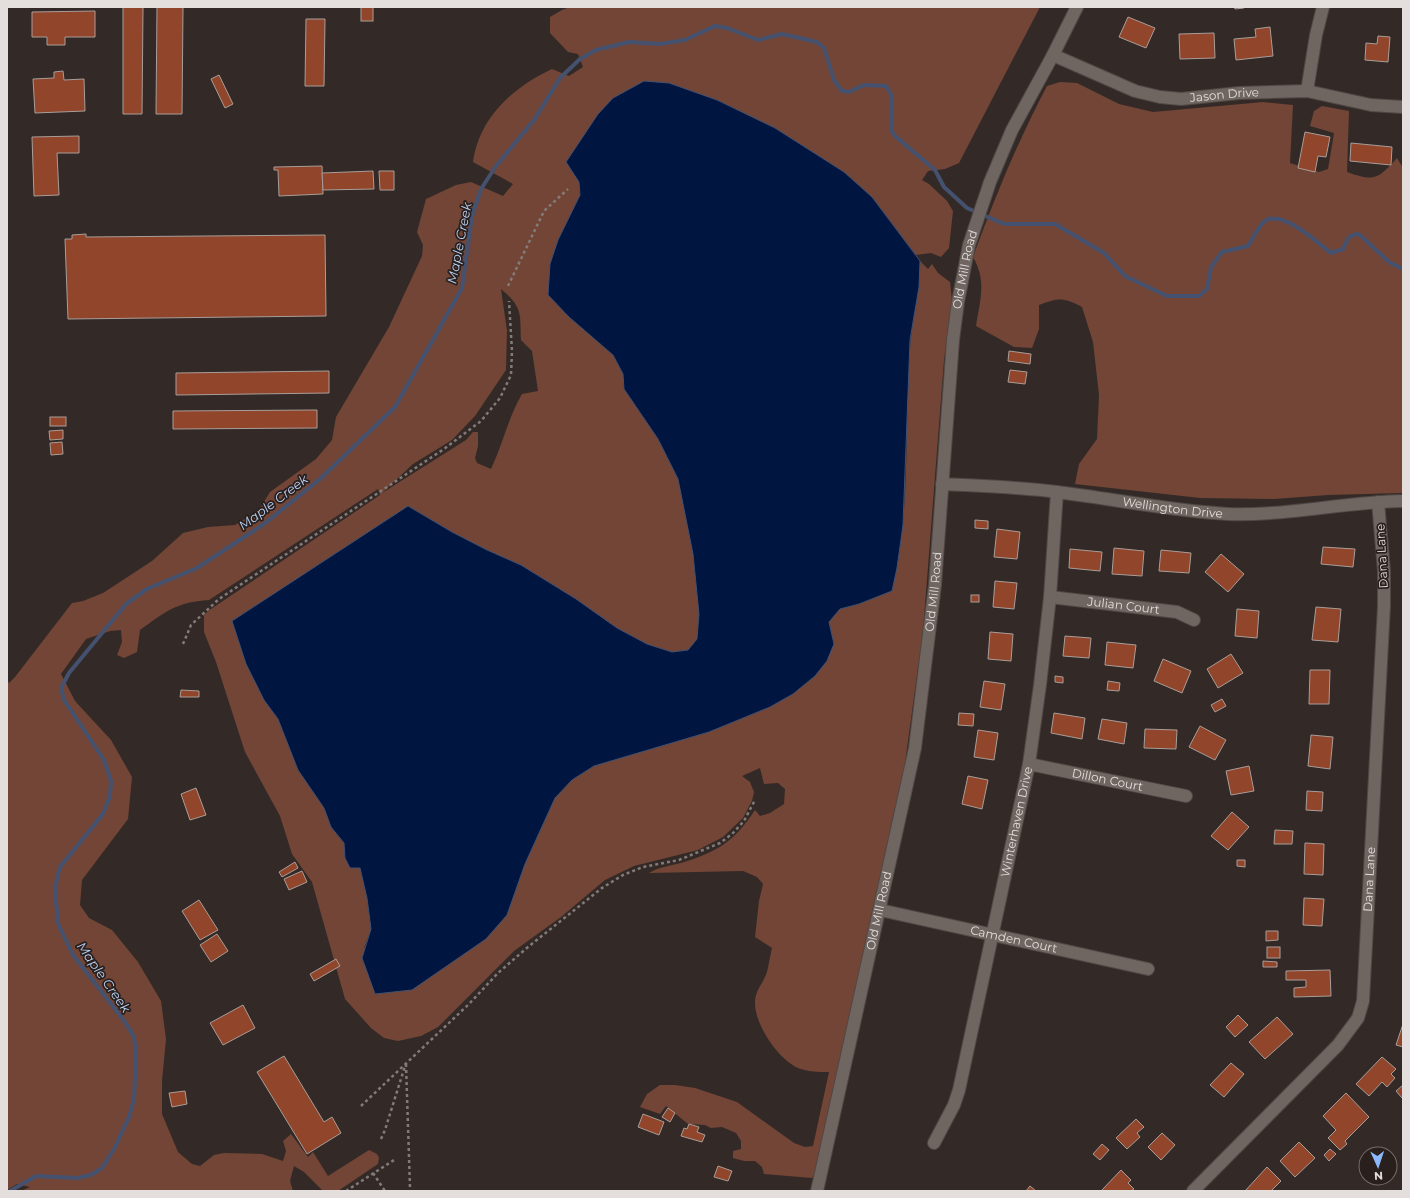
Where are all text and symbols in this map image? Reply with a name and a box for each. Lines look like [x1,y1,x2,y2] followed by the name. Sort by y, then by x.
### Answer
[1188,84,1259,105] street label: Jason Drive
[443,200,475,285] water label: Maple Creek
[949,228,980,310] street label: Old Mill Road
[235,470,312,533] water label: Maple Creek
[1121,494,1223,521] street label: Wellington Drive
[1372,523,1391,589] street label: Dana Lane
[921,551,944,633] street label: Old Mill Road
[1086,593,1161,617] street label: Julian Court
[997,765,1035,878] street label: Winterhaven Drive
[1071,765,1144,794] street label: Dillon Court
[1360,846,1378,912] street label: Dana Lane
[863,870,895,952] street label: Old Mill Road
[969,922,1059,956] street label: Camden Court
[74,939,135,1016] water label: Maple Creek
[1358,1146,1398,1186] north arrow
[1374,1169,1383,1183] text: N

